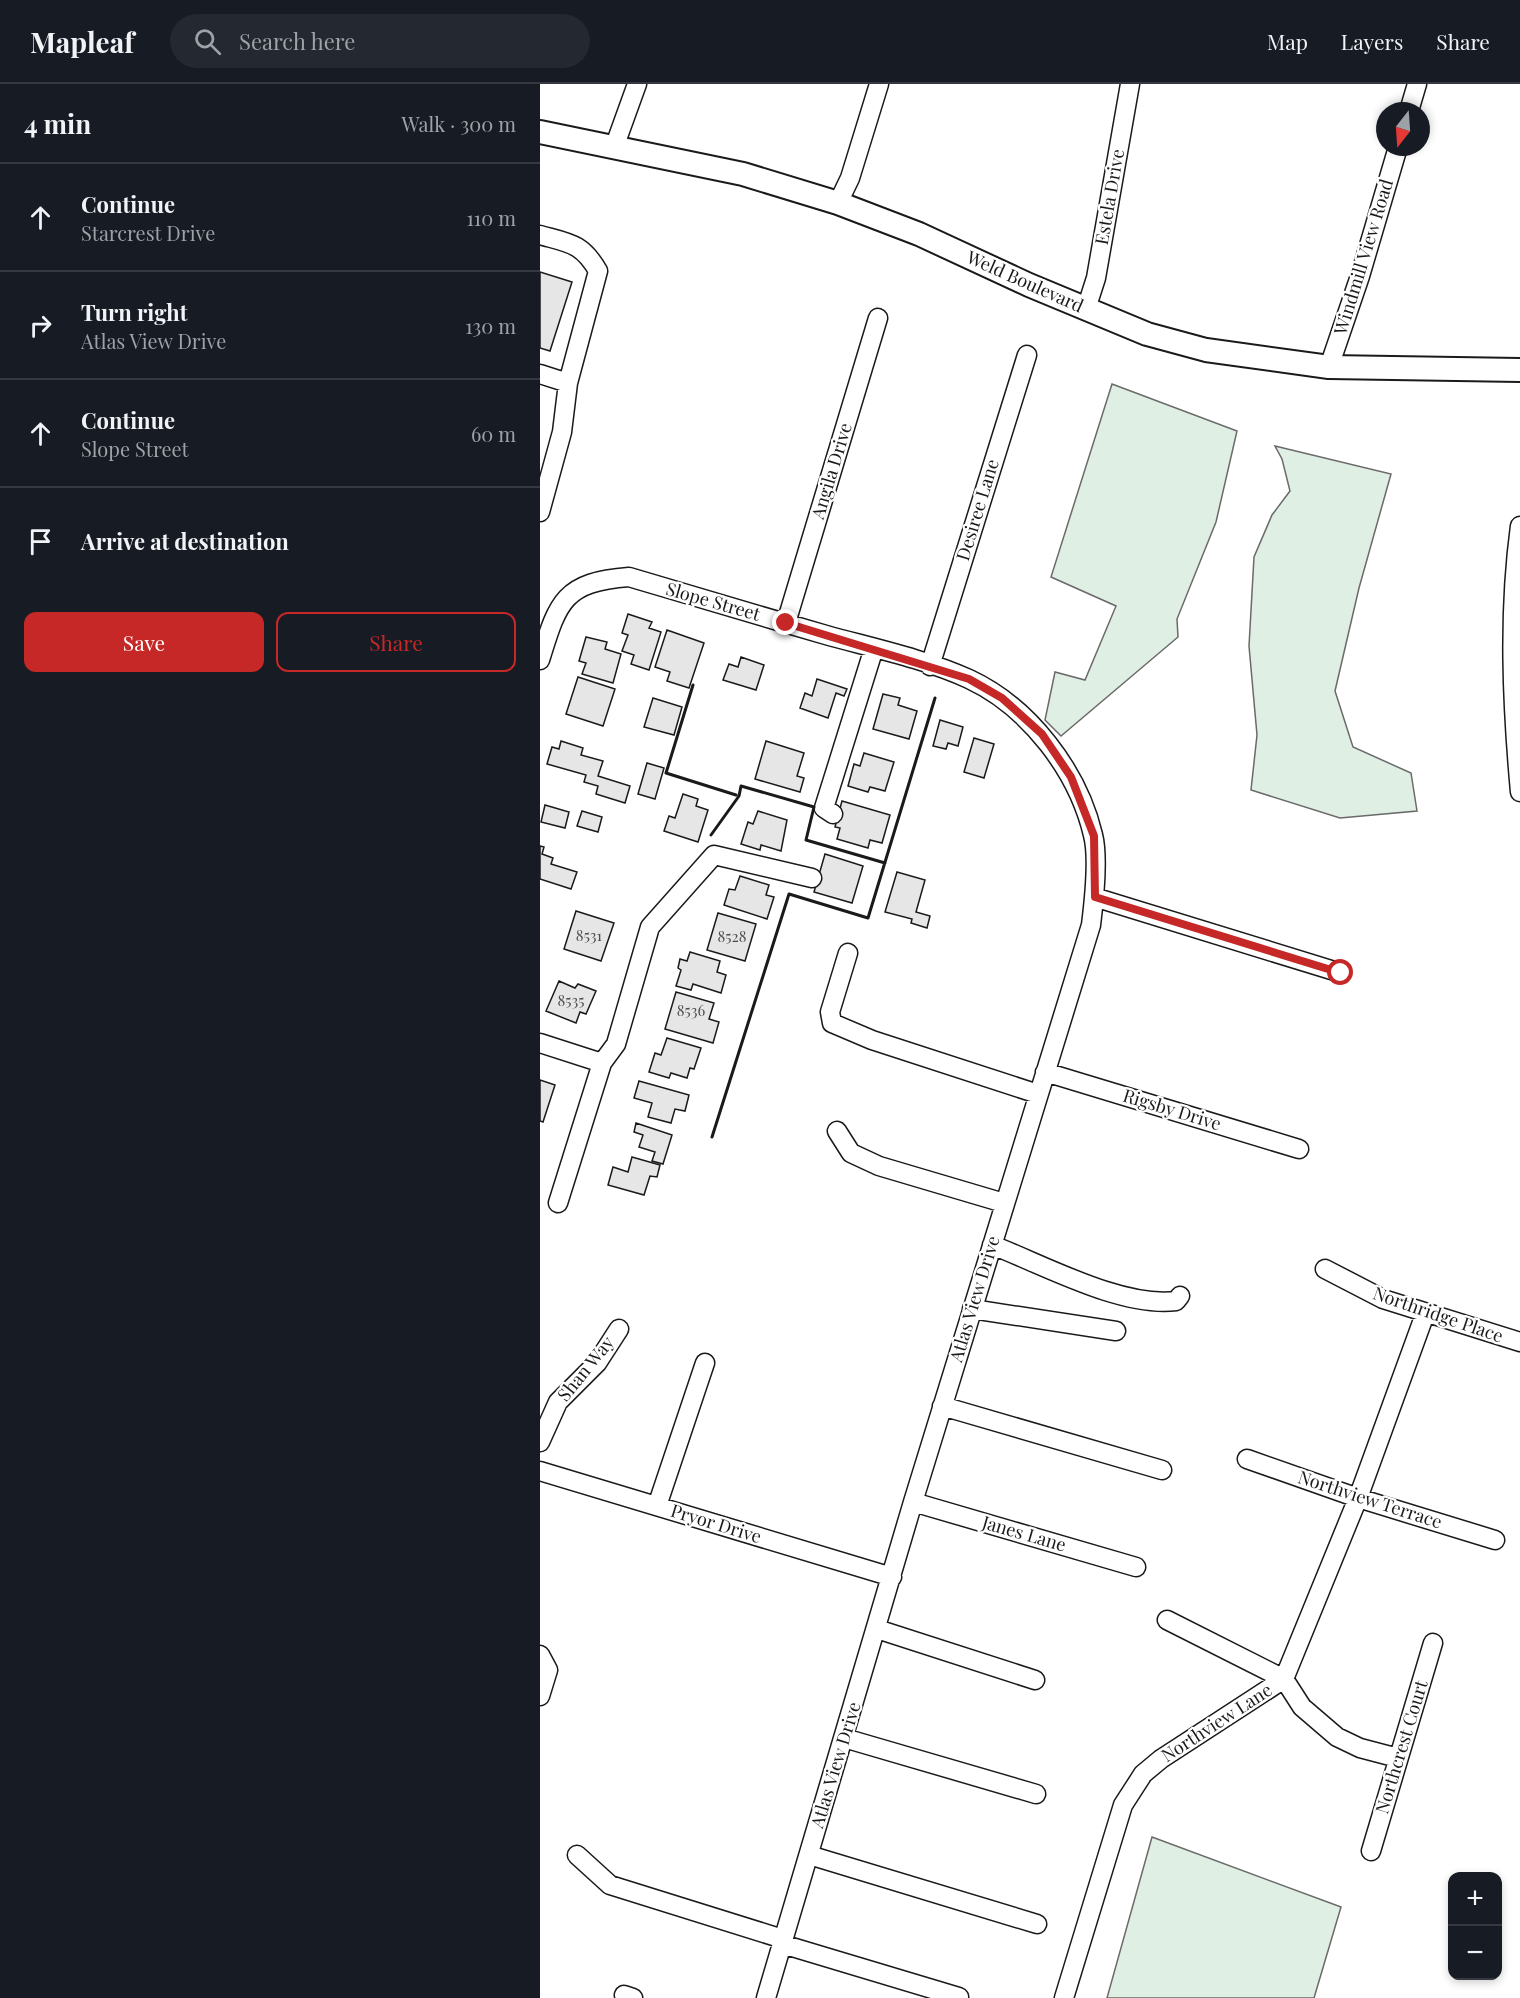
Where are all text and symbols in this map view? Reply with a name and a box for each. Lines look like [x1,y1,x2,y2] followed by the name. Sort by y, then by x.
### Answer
[170,14,590,68] search box
[30,23,134,60] text: Mapleaf
[191,25,224,58] icon: search
[239,26,355,56] text: Search here
[1267,27,1308,55] text: Map
[1341,27,1403,55] text: Layers
[1436,27,1490,55] text: Share
[1376,102,1430,156] north arrow
[24,106,91,141] text: 4 min
[401,110,516,137] text: Walk · 300 m
[1089,147,1129,247] street label: Estela Drive
[1328,175,1398,339] street label: Windmill View Road
[81,189,175,219] text: Continue
[24,201,57,234] icon: ahead
[466,204,516,231] text: 110 m
[81,219,215,246] text: Starcrest Drive
[962,244,1088,318] street label: Weld Boulevard
[81,297,187,327] text: Turn right
[24,309,57,342] icon: right
[465,312,516,339] text: 130 m
[81,327,226,354] text: Atlas View Drive
[81,405,175,435] text: Continue
[24,417,57,450] icon: ahead
[471,420,516,447] text: 60 m
[805,420,857,523] street label: Angila Drive
[81,435,189,462] text: Slope Street
[950,456,1004,564] street label: Desiree Lane
[24,525,57,558] icon: arrive
[81,526,289,556] text: Arrive at destination
[663,576,764,626] street label: Slope Street
[772,609,798,635] route end
[24,612,264,672] button: Save
[276,612,516,672] button: Share
[576,925,603,945] house number: 8531
[717,926,747,946] house number: 8528
[1327,959,1353,985] route start
[557,990,585,1010] house number: 8535
[677,1000,706,1020] house number: 8536
[1120,1083,1224,1135] street label: Rigsby Drive
[943,1233,1005,1366] street label: Atlas View Drive
[1370,1281,1507,1348] street label: Northridge Place
[552,1331,619,1406] street label: Shan Way
[1295,1464,1445,1534] street label: Northview Terrace
[668,1498,765,1548] street label: Pryor Drive
[979,1509,1069,1556] street label: Janes Lane
[1369,1676,1433,1816] street label: Northcrest Court
[1156,1677,1276,1767] street label: Northview Lane
[804,1699,866,1832] street label: Atlas View Drive
[1448,1872,1502,1980] map controls
[1448,1872,1502,1926] button: +
[1448,1926,1502,1980] button: −

